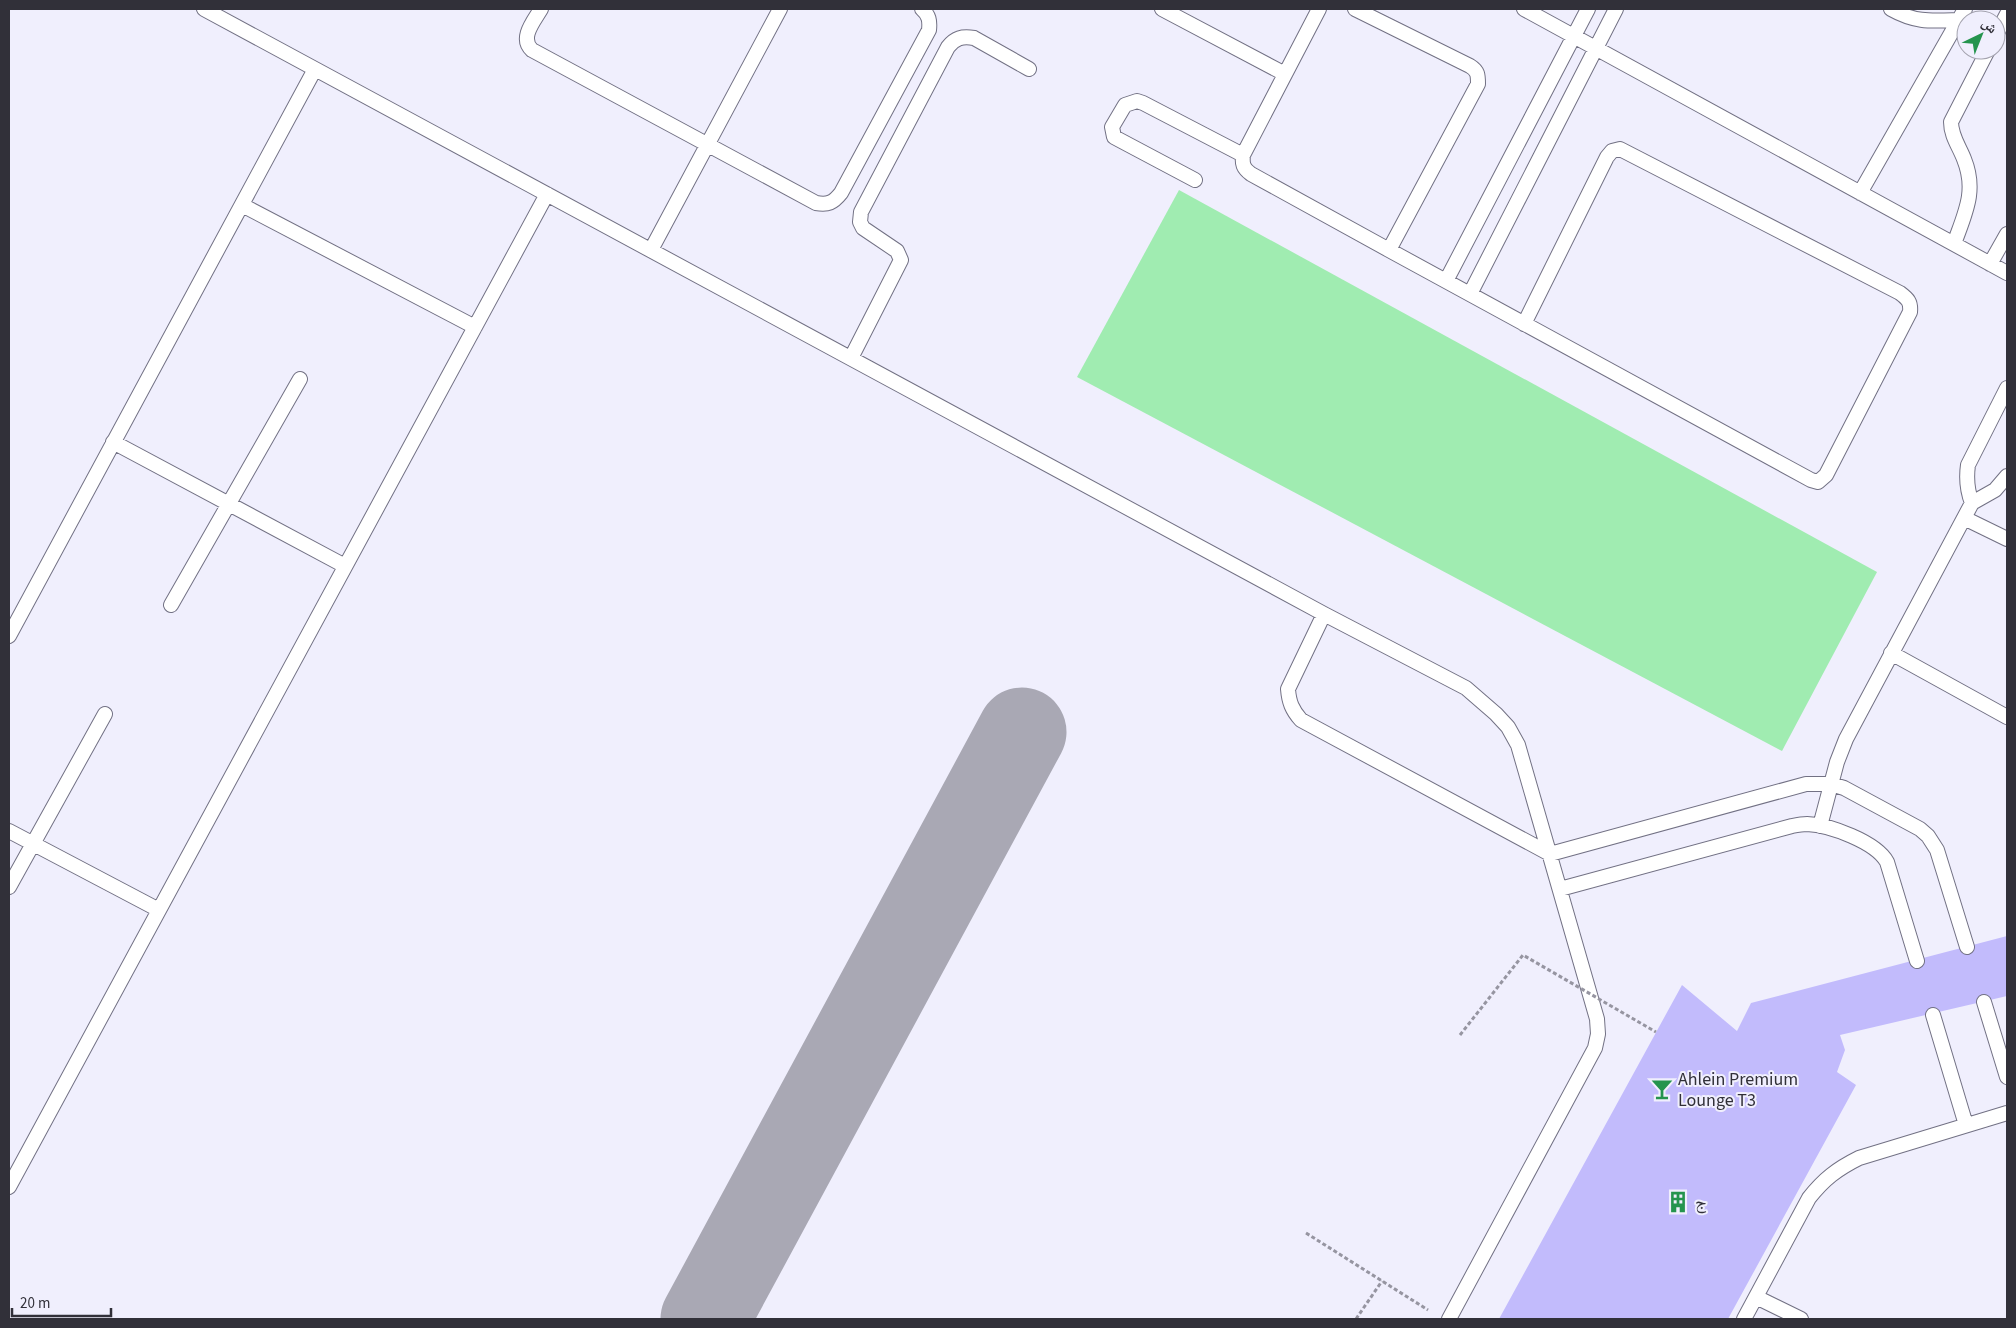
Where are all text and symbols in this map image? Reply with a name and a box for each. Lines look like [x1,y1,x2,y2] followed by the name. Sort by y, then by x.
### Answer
[1956,10,2006,60] north arrow
[1977,14,2002,39] text: ش
[1678,1067,1798,1113] place label: Ahlein Premium Lounge T3
[1649,1076,1675,1102] bar icon: Ahlein Premium Lounge T3
[1665,1189,1691,1215] building icon: ج
[1695,1190,1707,1215] place label: ج
[12,1286,111,1318] scale bar
[20,1293,50,1314] text: 20 m

